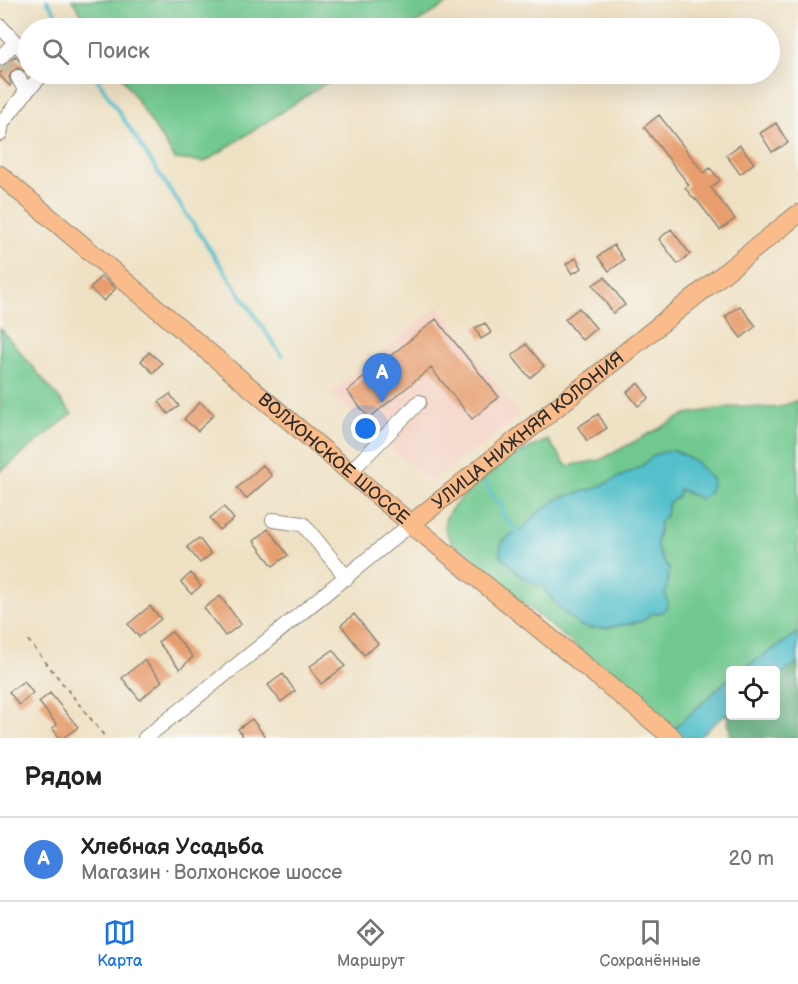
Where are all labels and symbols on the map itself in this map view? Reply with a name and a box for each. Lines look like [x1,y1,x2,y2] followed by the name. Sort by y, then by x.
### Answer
[428,347,628,513] street label: УЛИЦА НИЖНЯЯ КОЛОНИЯ
[362,354,401,403] pin: A
[254,388,414,529] street label: ВОЛХОНСКОЕ ШОССЕ
[351,414,380,443] your location

